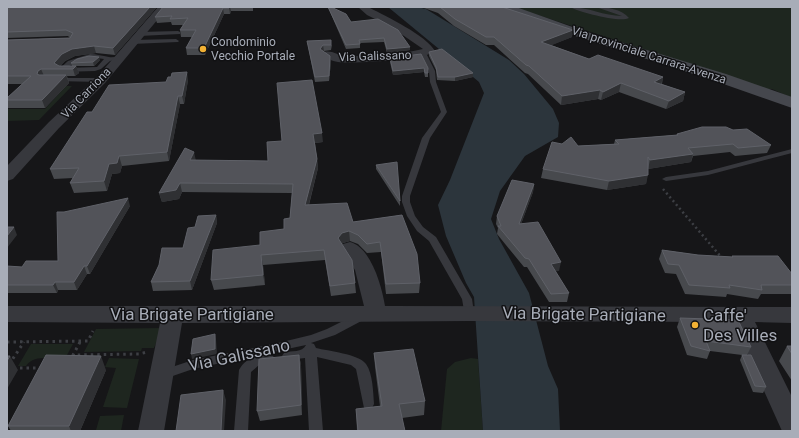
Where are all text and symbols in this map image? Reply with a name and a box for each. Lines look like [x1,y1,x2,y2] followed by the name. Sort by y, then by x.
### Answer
[570,23,728,87] street label: Via provinciale Carrara-Avenza
[211,35,295,63] place label: Condominio Vecchio Portale
[198,44,208,54] marker: Condominio Vecchio Portale
[338,48,412,64] street label: Via Galissano
[58,65,114,121] street label: Via Carriona
[502,303,666,325] street label: Via Brigate Partigiane
[110,304,274,324] street label: Via Brigate Partigiane
[703,305,777,345] place label: Caffe' Des Villes
[690,320,700,330] marker: Caffe' Des Villes
[186,334,292,376] street label: Via Galissano

